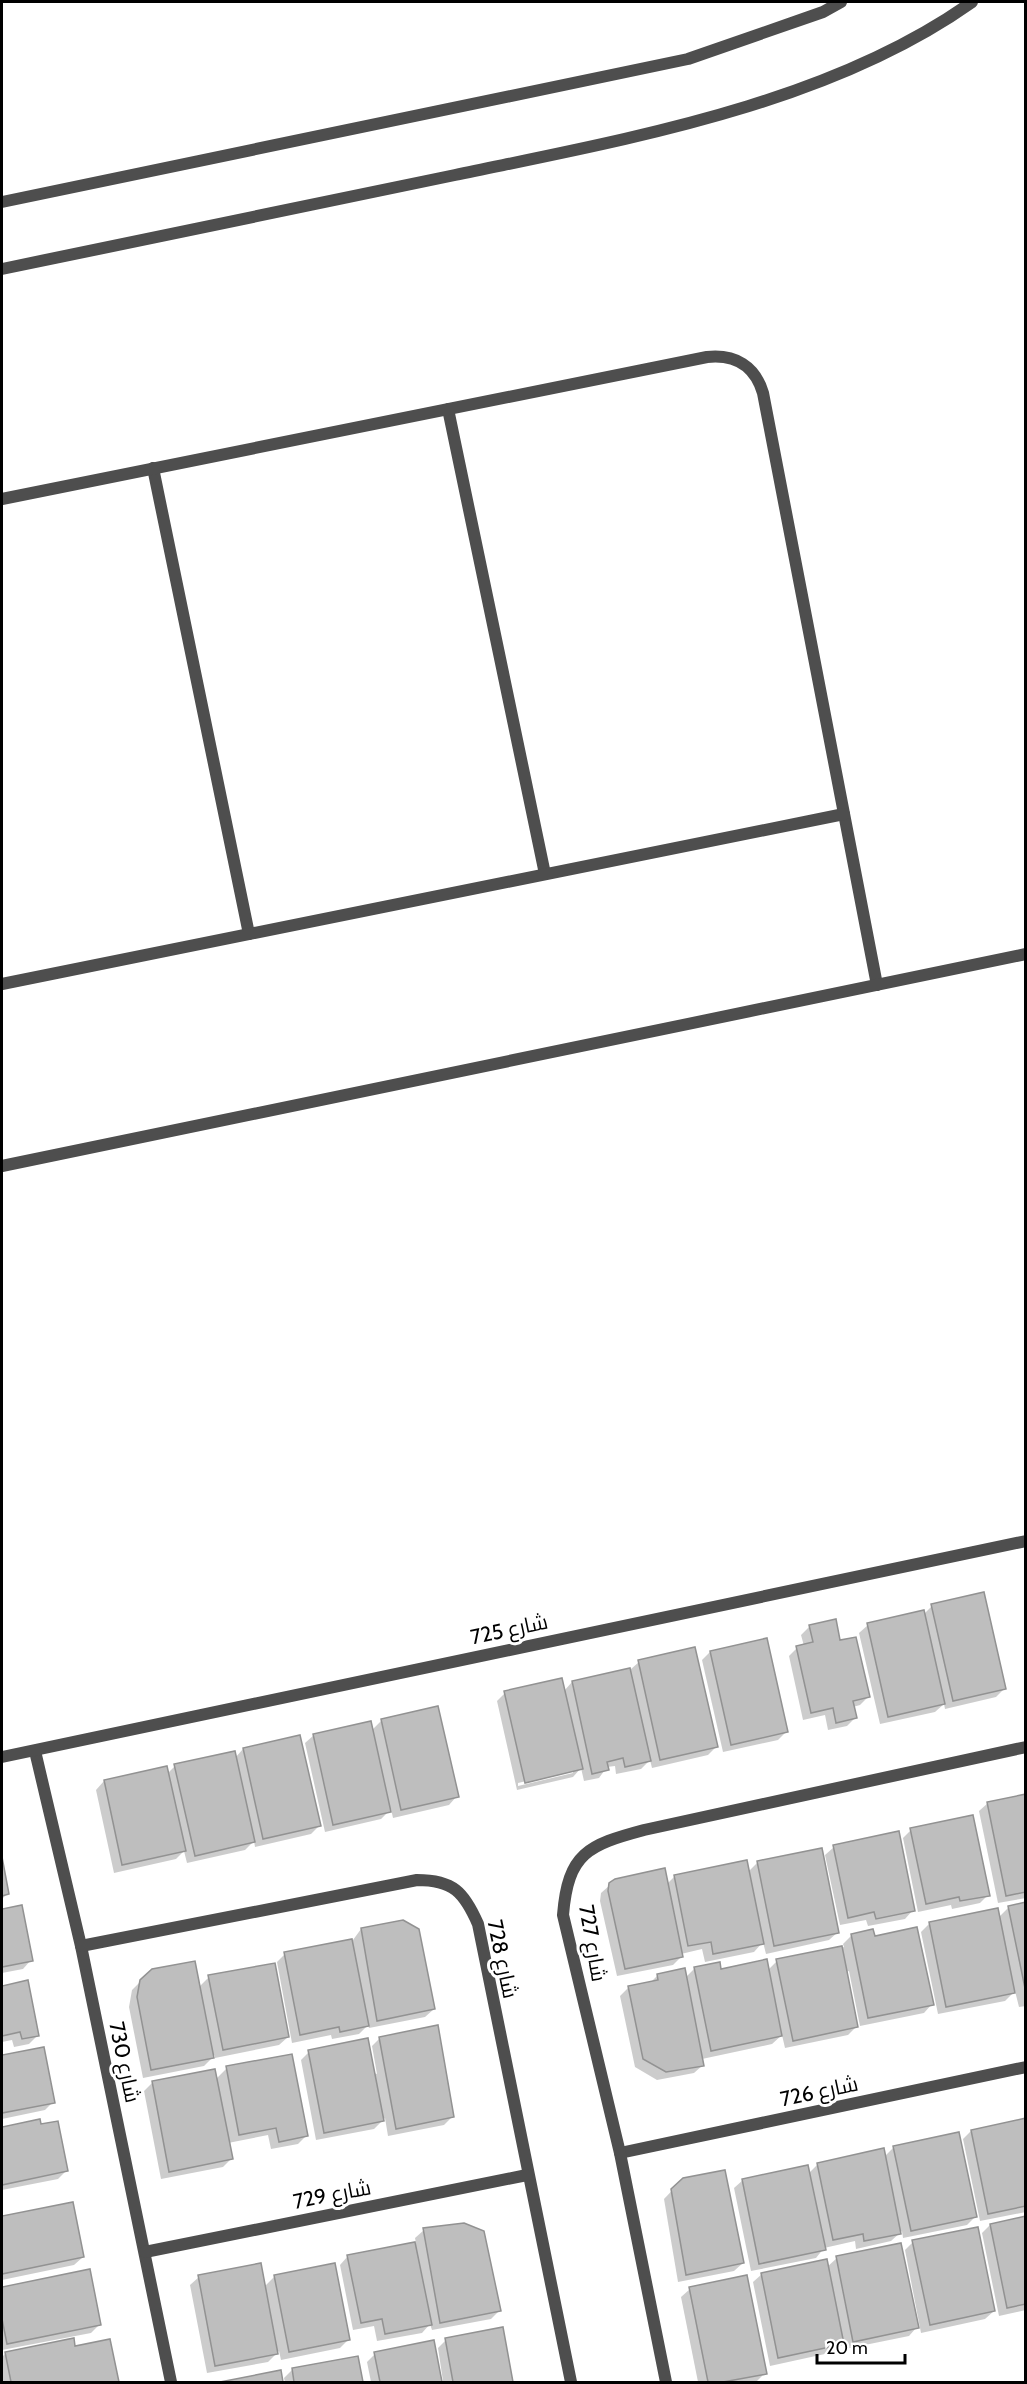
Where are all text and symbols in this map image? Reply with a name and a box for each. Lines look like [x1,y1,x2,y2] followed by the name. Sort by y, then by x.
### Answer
[468,1609,550,1651] street label: شارع 725
[572,1903,612,1984] street label: شارع 727
[481,1917,524,2001] street label: شارع 728
[102,2019,146,2105] street label: شارع 730
[778,2071,861,2113] street label: شارع 726
[291,2174,373,2216] street label: شارع 729
[817,2327,906,2365] scale bar
[826,2337,868,2359] text: 20 m

